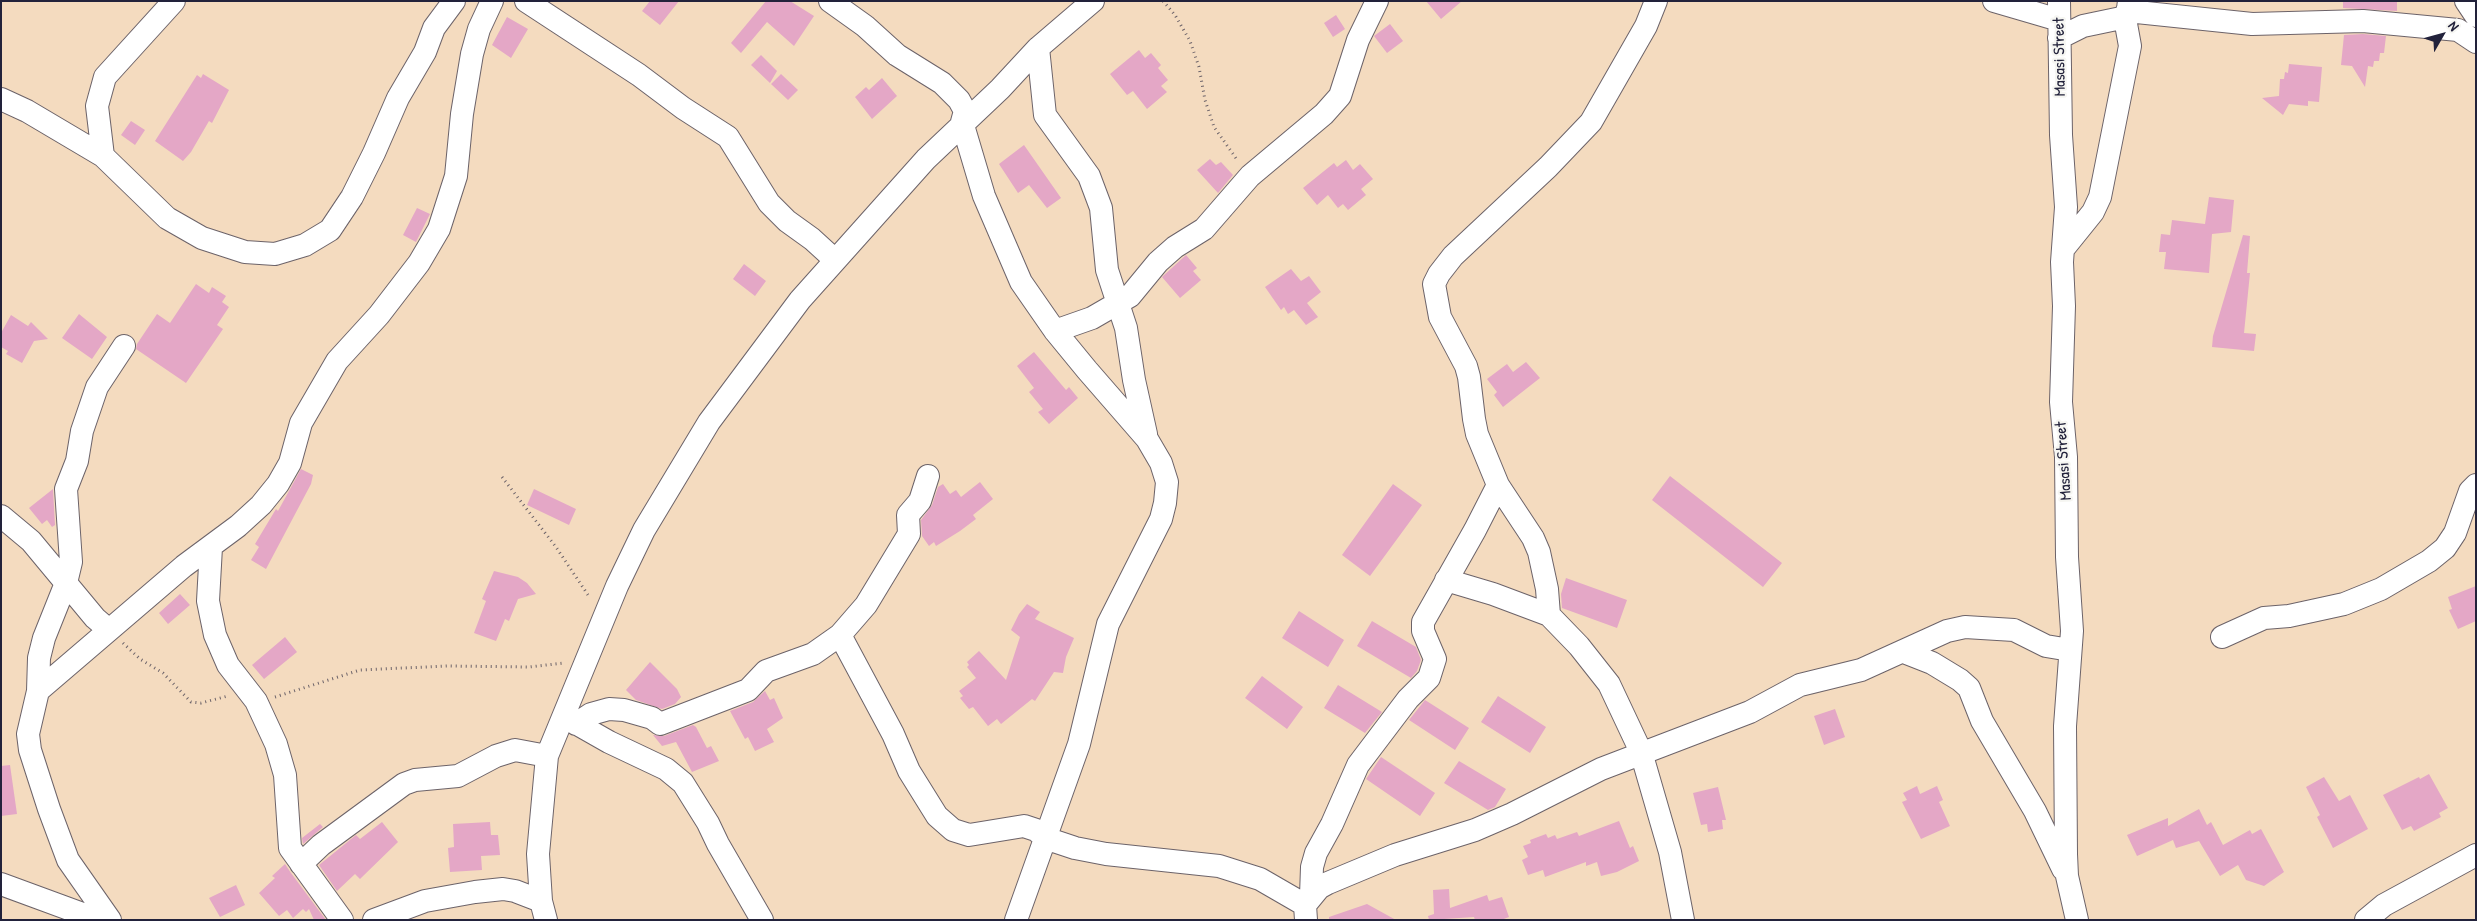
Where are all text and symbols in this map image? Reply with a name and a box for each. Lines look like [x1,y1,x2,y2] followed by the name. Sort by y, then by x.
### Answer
[2417,10,2467,60] north arrow
[2050,17,2070,97] street label: Masasi Street
[2444,17,2464,34] text: N
[2052,421,2076,501] street label: Masasi Street

